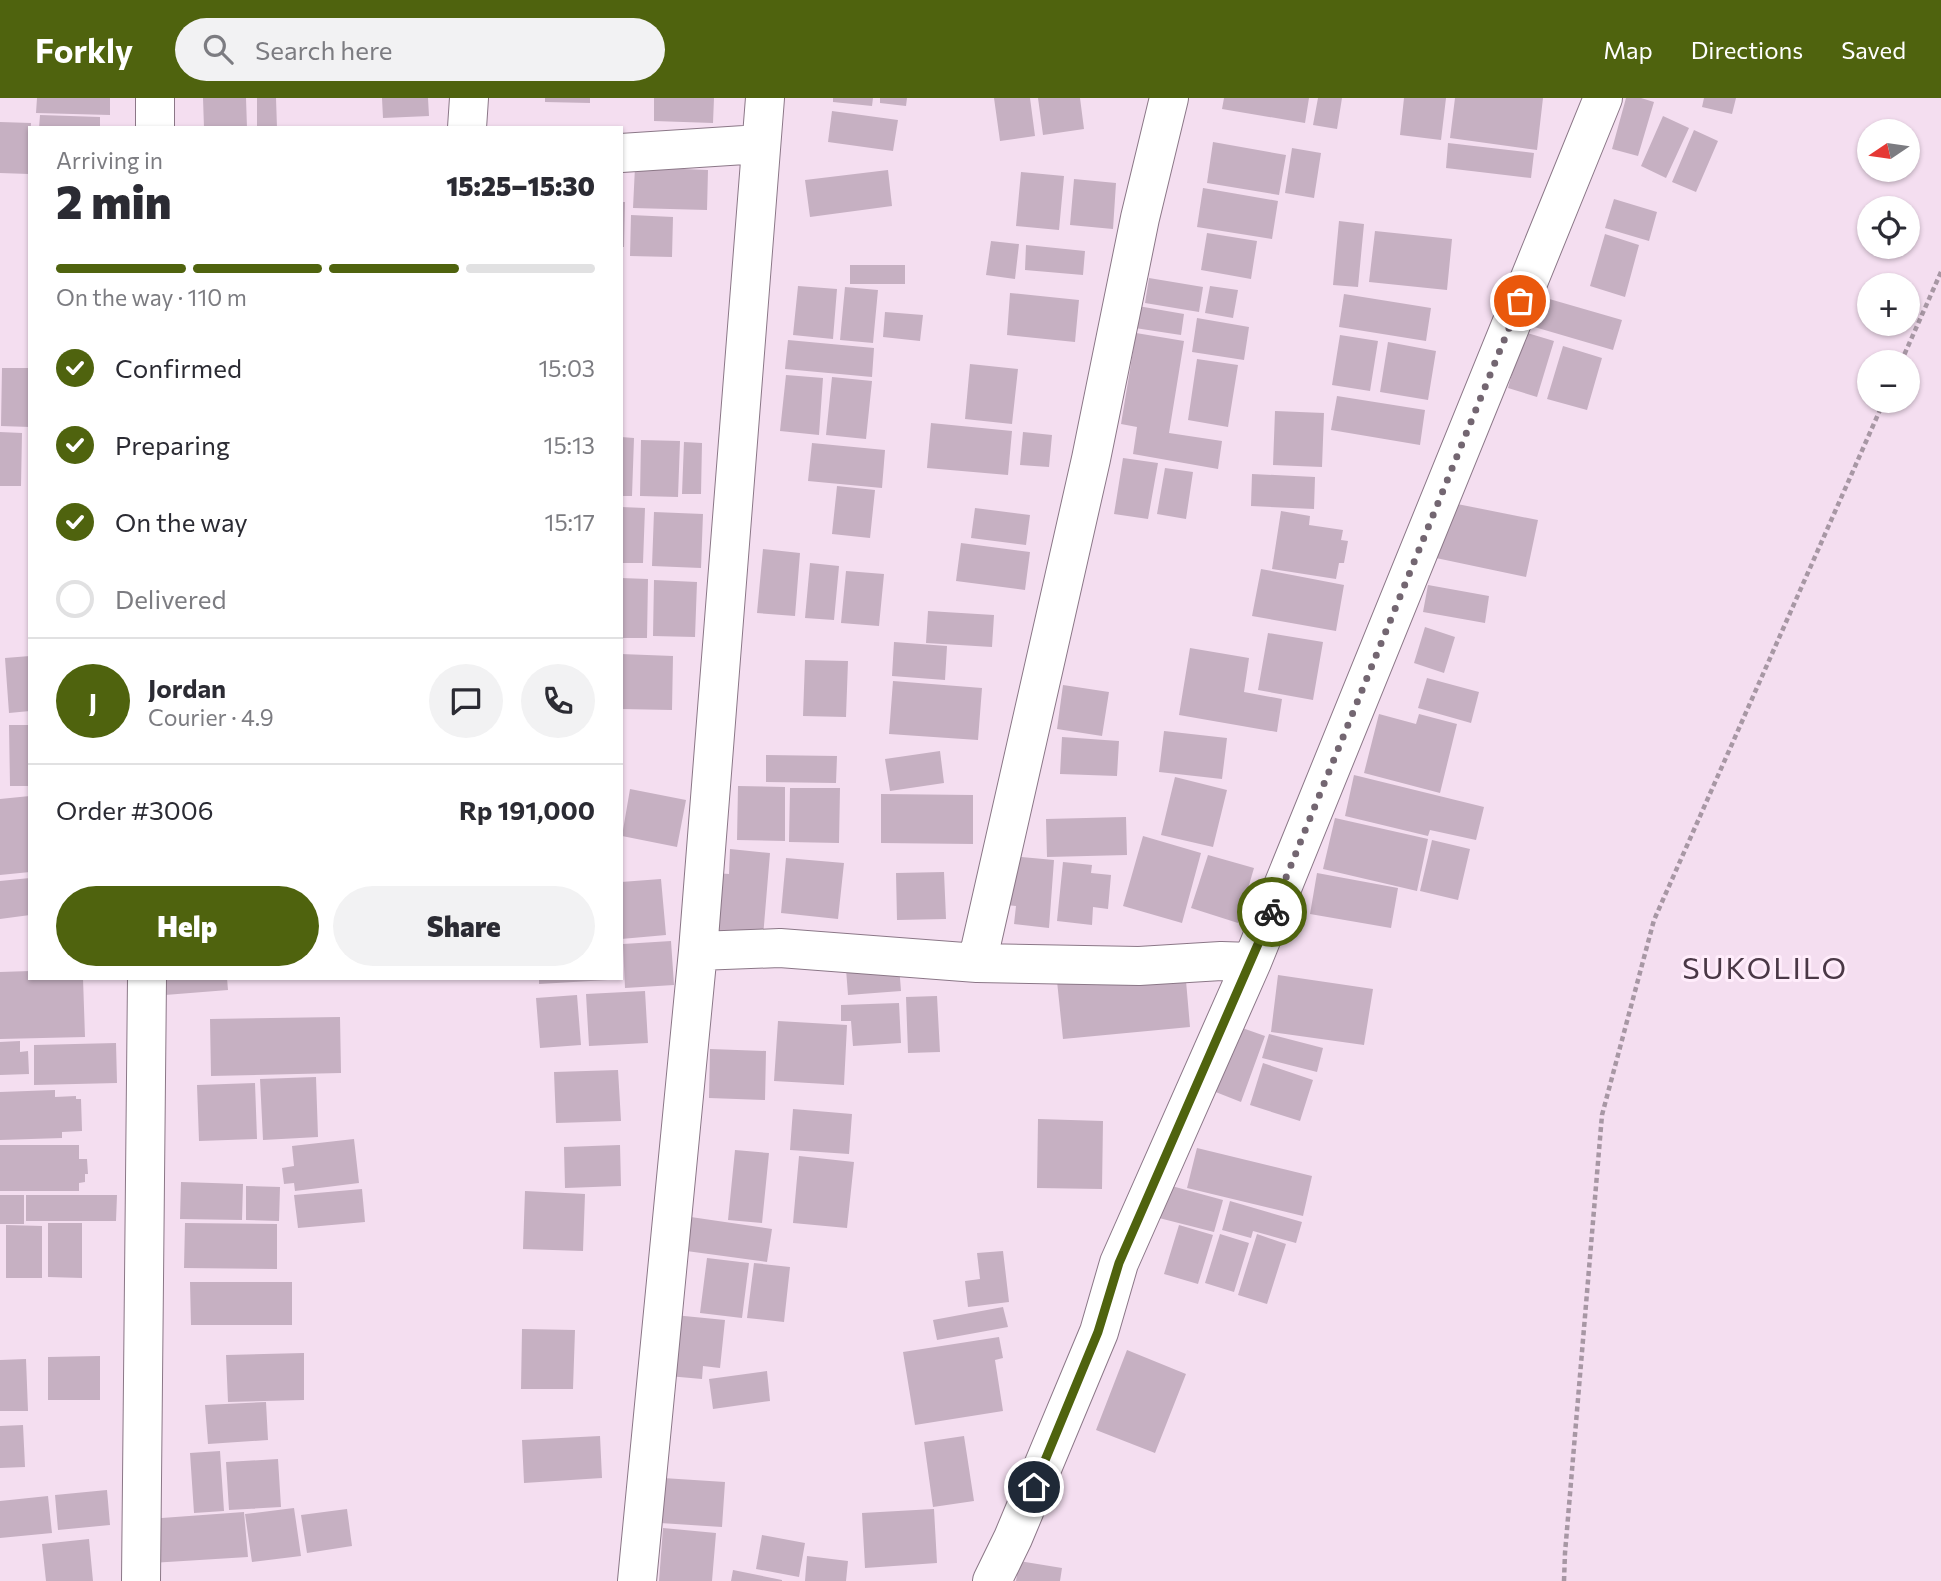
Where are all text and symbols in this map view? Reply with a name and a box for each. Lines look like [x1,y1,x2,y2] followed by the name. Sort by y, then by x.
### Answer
[175,18,665,81] search box
[35,29,133,70] text: Forkly
[199,30,237,68] icon: search
[255,34,393,65] text: Search here
[1603,35,1653,64] text: Map
[1691,35,1803,64] text: Directions
[1841,35,1906,64] text: Saved
[1857,119,1920,182] north arrow
[1857,119,1920,413] map controls
[56,146,163,174] text: Arriving in
[446,170,595,201] text: 15:25–15:30
[56,172,172,228] text: 2 min
[1857,196,1920,259] button: locate
[1490,271,1550,331] pin
[1857,273,1920,336] button: +
[1501,282,1539,320] icon: bag
[56,283,247,311] text: On the way · 110 m
[56,349,94,387] icon: check
[1857,350,1920,413] button: −
[115,352,242,383] text: Confirmed
[538,354,595,382] text: 15:03
[56,426,94,464] icon: check
[115,429,230,460] text: Preparing
[544,431,595,459] text: 15:13
[56,503,94,541] icon: check
[115,506,248,537] text: On the way
[545,508,595,536] text: 15:17
[115,583,226,614] text: Delivered
[429,664,503,738] button: chat
[521,664,595,738] button: phone
[148,672,226,703] text: Jordan
[89,686,97,717] text: J
[148,703,274,731] text: Courier · 4.9
[56,794,214,825] text: Order #3006
[459,794,595,825] text: Rp 191,000
[1237,877,1307,947] courier
[56,886,319,966] button: Help
[333,886,595,966] button: Share
[1253,893,1291,931] icon: bike
[1682,948,1848,985] district label: SUKOLILO
[1004,1457,1064,1517] pin
[1015,1468,1053,1506] icon: home

